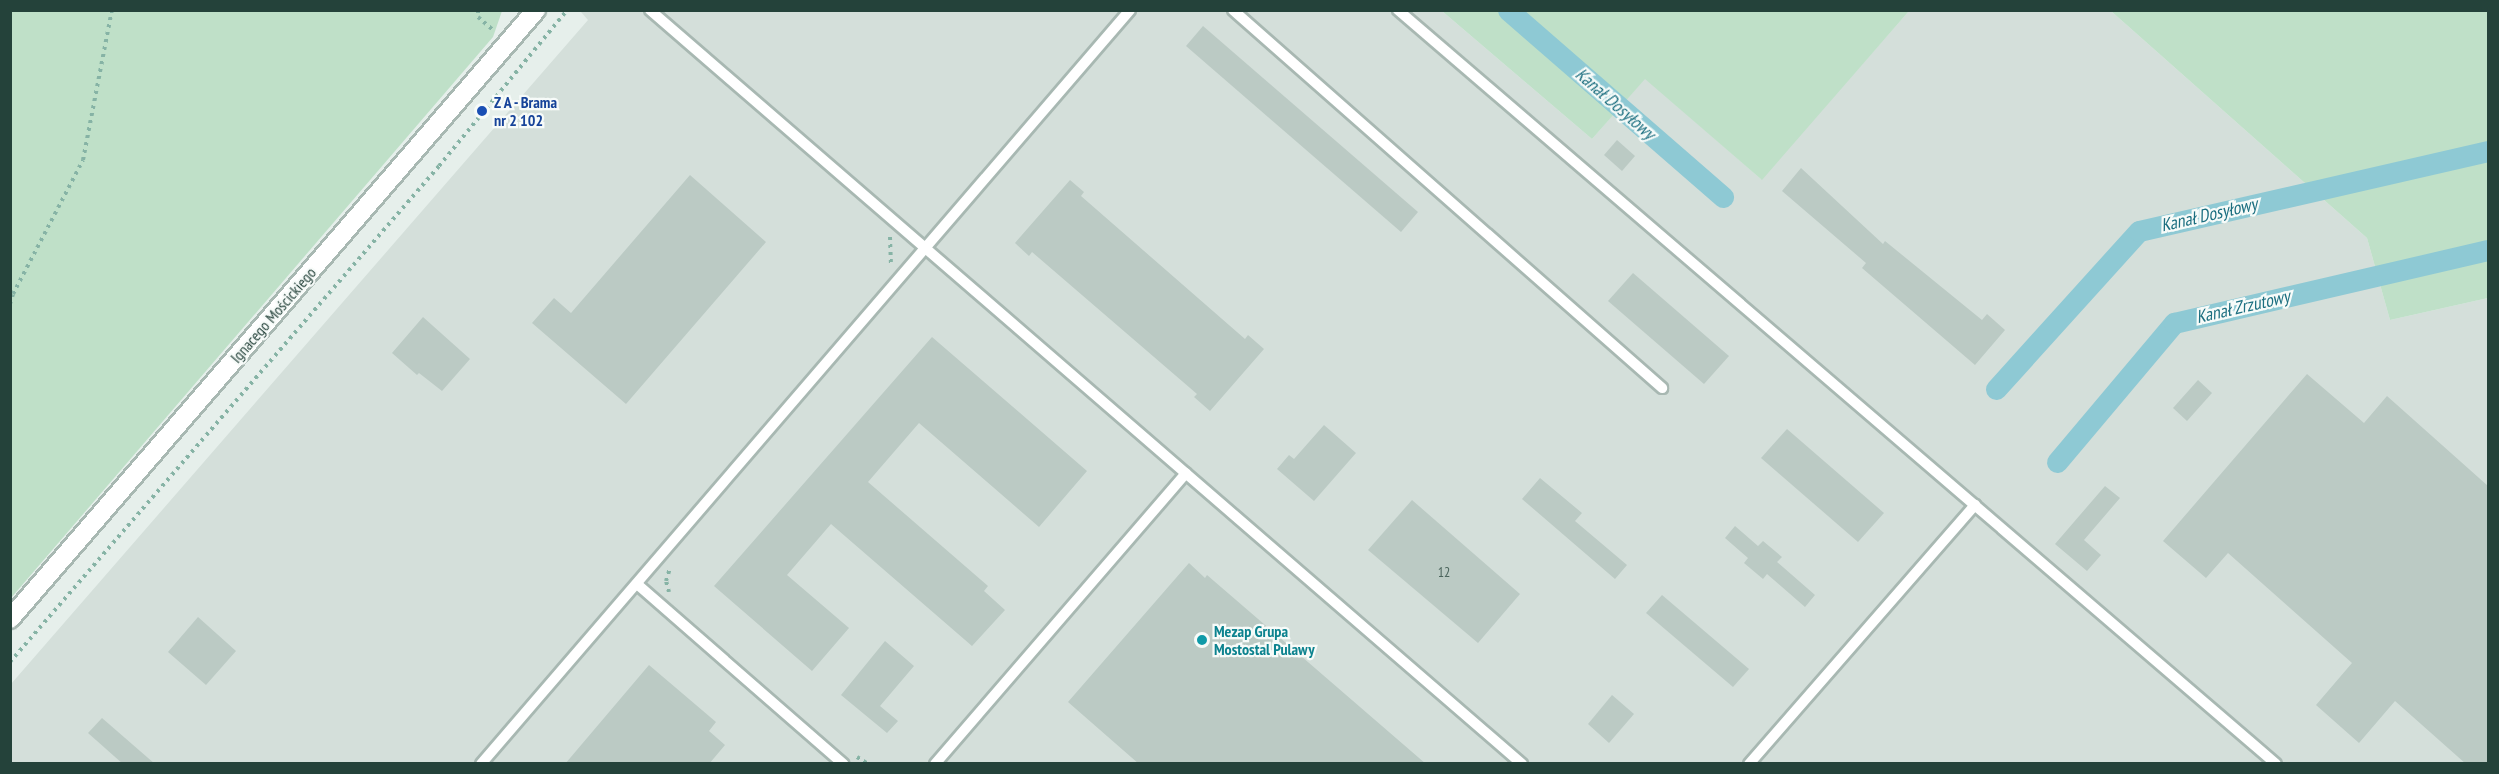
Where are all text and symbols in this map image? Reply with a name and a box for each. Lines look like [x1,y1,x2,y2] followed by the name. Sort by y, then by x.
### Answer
[1571,64,1659,144] water label: Kanał Dosyłowy
[494,92,560,130] place label: Z A - Brama nr 2 102
[475,104,489,118] marker: Z A - Brama nr 2 102
[2159,193,2259,237] water label: Kanał Dosyłowy
[226,263,320,367] street label: Ignacego Mościckiego
[2194,286,2292,328] water label: Kanał Zrzutowy
[1438,564,1450,580] house number: 12
[1214,621,1315,659] place label: Mezap Grupa Mostostal Pulawy
[1195,633,1209,647] marker: Mezap Grupa Mostostal Pulawy

